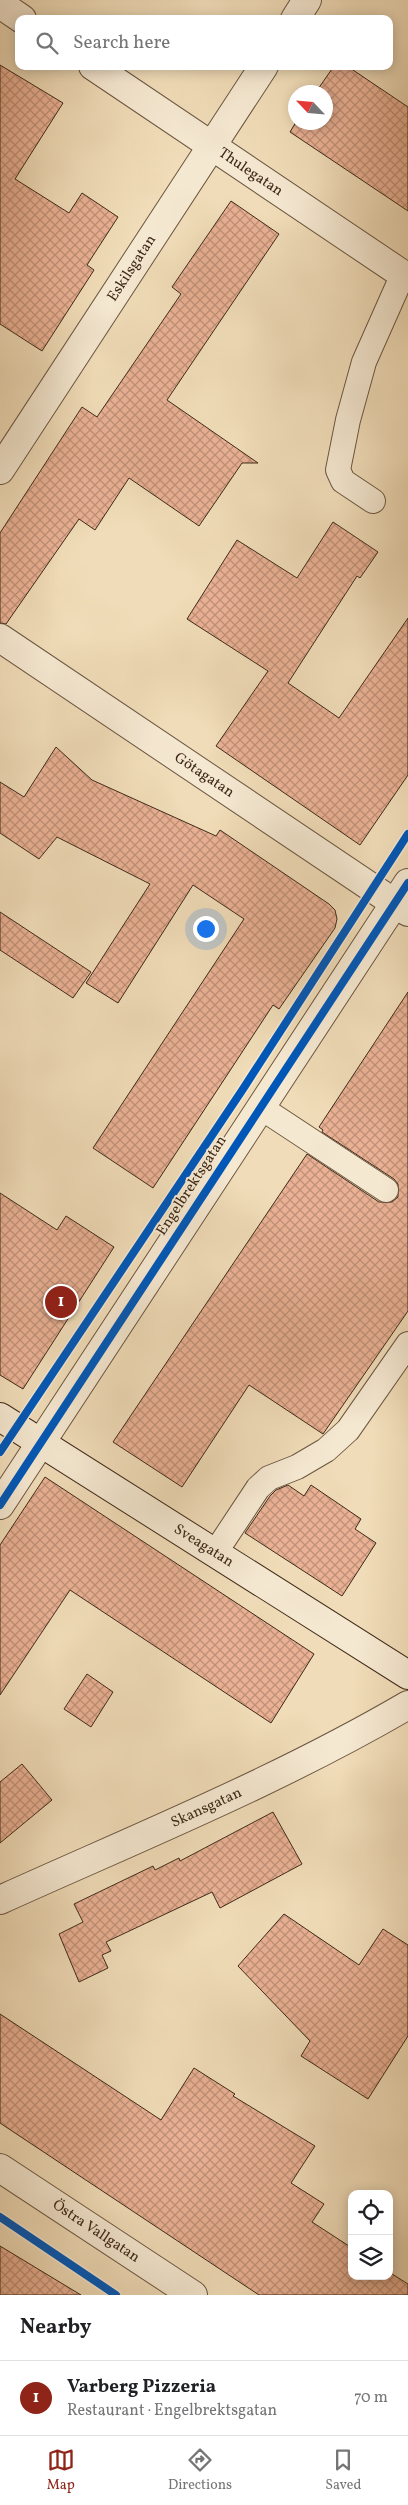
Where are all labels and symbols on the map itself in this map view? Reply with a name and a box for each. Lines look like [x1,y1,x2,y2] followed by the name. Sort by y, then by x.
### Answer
[288,85,333,130] north arrow
[214,143,287,202] street label: Thulegatan
[102,231,161,306] street label: Eskilsgatan
[170,747,238,803] street label: Götagatan
[193,916,219,942] your location
[152,1132,232,1240] street label: Engelbrektsgatan
[45,1283,77,1321] pin: 1
[170,1519,238,1573] street label: Sveagatan
[167,1782,245,1833] street label: Skansgatan
[48,2195,144,2268] street label: Östra Vallgatan

